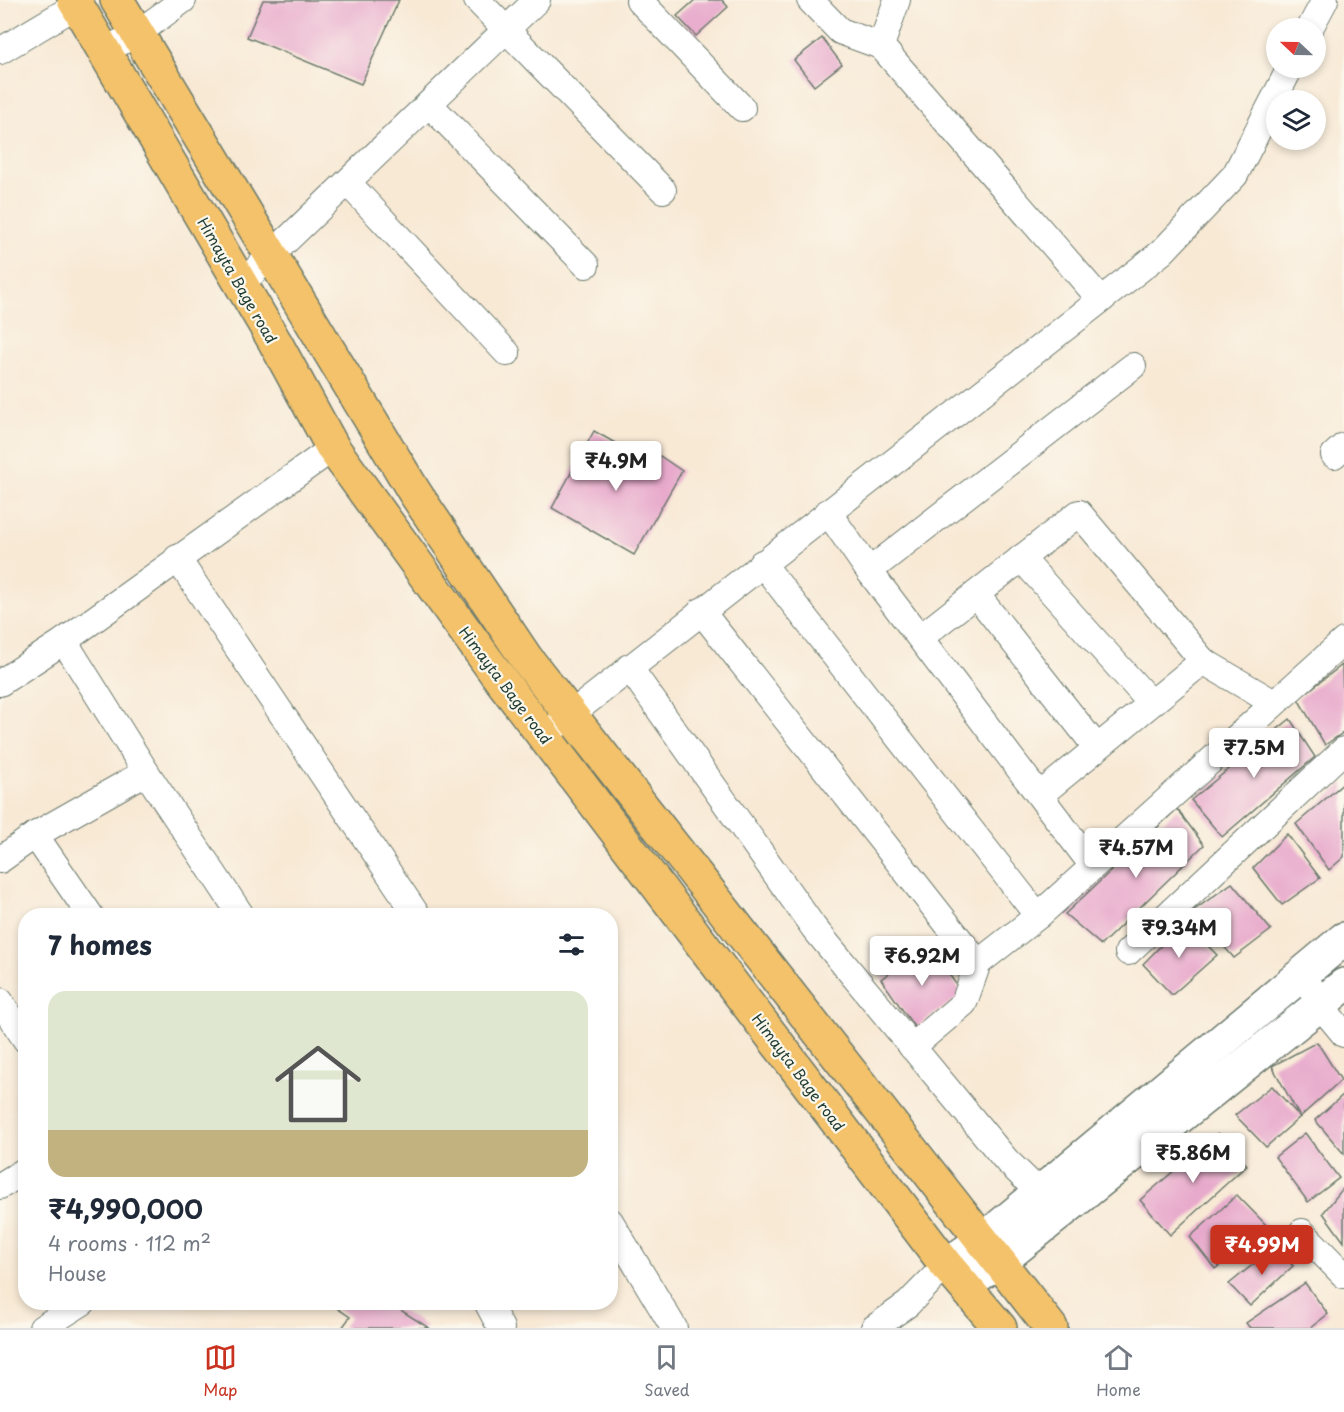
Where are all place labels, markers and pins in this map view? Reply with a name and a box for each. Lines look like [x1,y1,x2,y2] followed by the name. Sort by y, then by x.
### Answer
[574,441,658,492] pin: ₹4.9M
[1212,728,1296,779] pin: ₹7.5M
[1087,828,1185,879] pin: ₹4.57M
[1130,908,1228,959] pin: ₹9.34M
[873,936,971,987] pin: ₹6.92M
[1144,1133,1242,1184] pin: ₹5.86M
[1213,1225,1311,1276] pin: ₹4.99M

